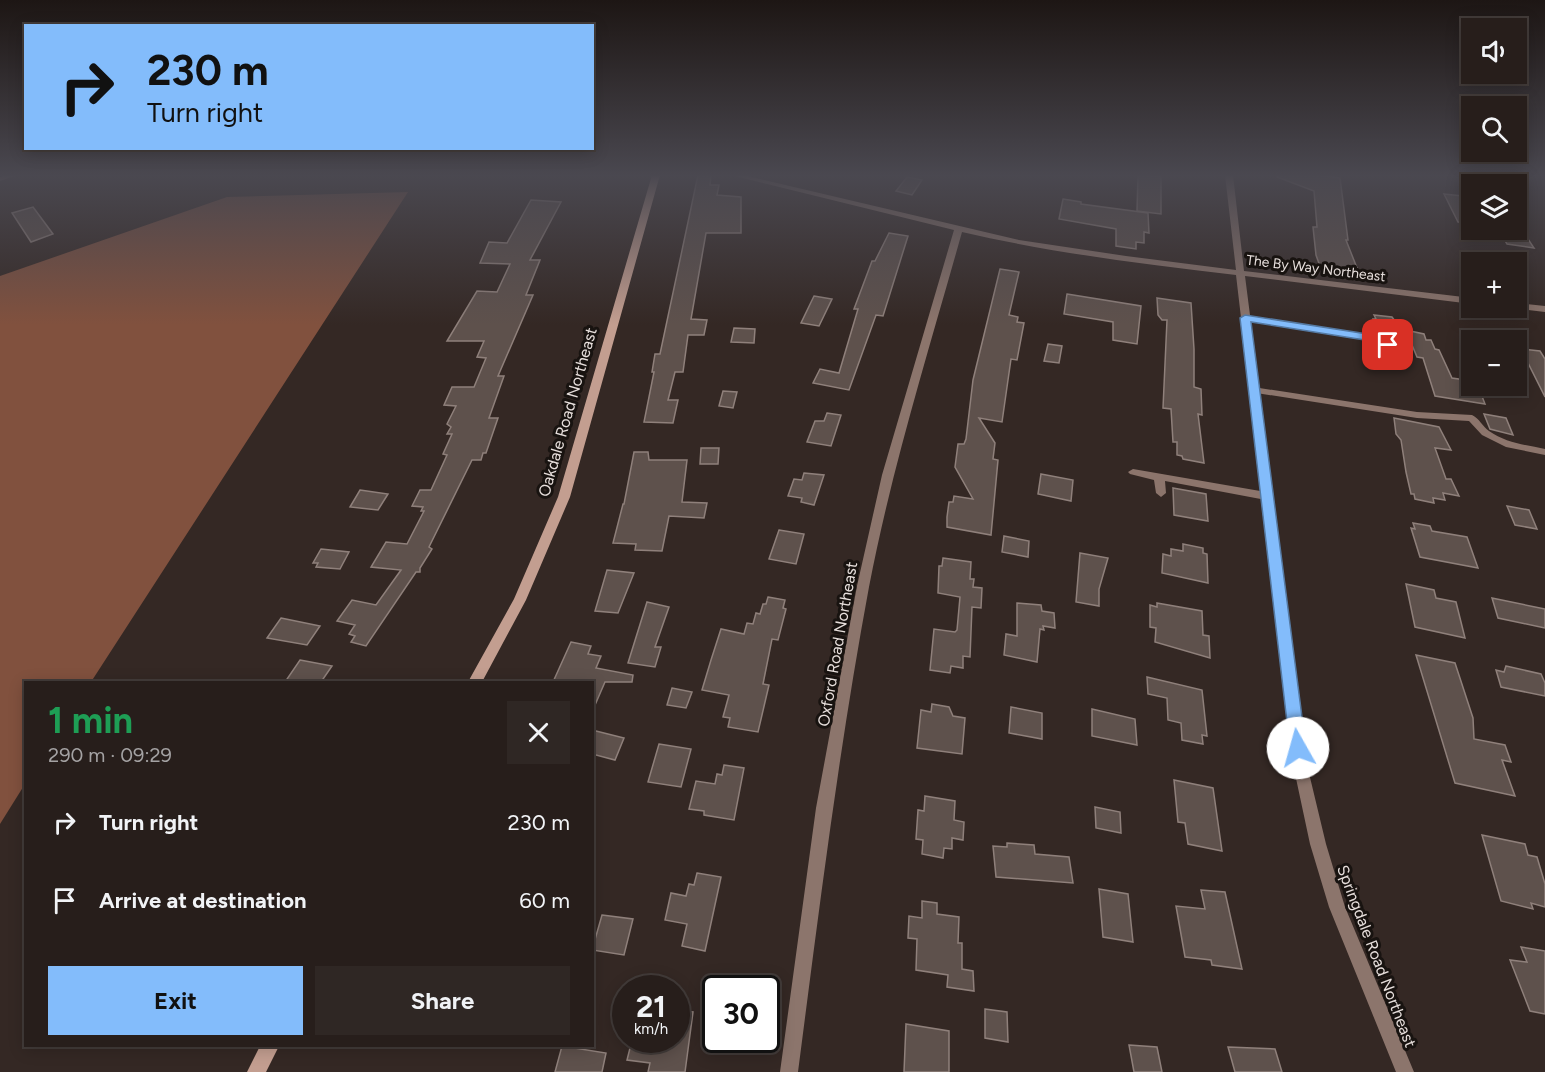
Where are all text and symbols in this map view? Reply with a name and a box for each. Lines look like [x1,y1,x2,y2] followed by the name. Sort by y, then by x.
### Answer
[1461,18,1527,396] map controls
[1461,18,1527,84] button: sound
[147,45,269,96] text: 230 m
[48,48,126,126] icon: right
[147,96,263,129] text: Turn right
[1461,96,1527,162] button: search
[1461,174,1527,240] button: layers
[1245,252,1387,285] street label: The By Way Northeast
[1461,252,1527,318] button: +
[1362,319,1413,370] pin
[534,325,601,499] street label: Oakdale Road Northeast
[1371,328,1404,361] icon: arrive
[1461,330,1527,396] button: −
[814,560,861,728] street label: Oxford Road Northeast
[48,699,133,742] text: 1 min
[507,701,570,764] button: close
[1266,716,1330,780] position arrow
[48,743,172,767] text: 290 m · 09:29
[48,806,81,839] icon: right
[99,809,198,836] text: Turn right
[507,809,570,836] text: 230 m
[1333,862,1420,1050] street label: Springdale Road Northeast
[48,884,81,917] icon: arrive
[99,887,307,914] text: Arrive at destination
[519,887,570,914] text: 60 m
[48,966,303,1035] button: Exit
[315,966,570,1035] button: Share
[702,975,780,1053] speed limit sign: 30
[636,988,666,1025] text: 21
[634,1020,668,1038] text: km/h

